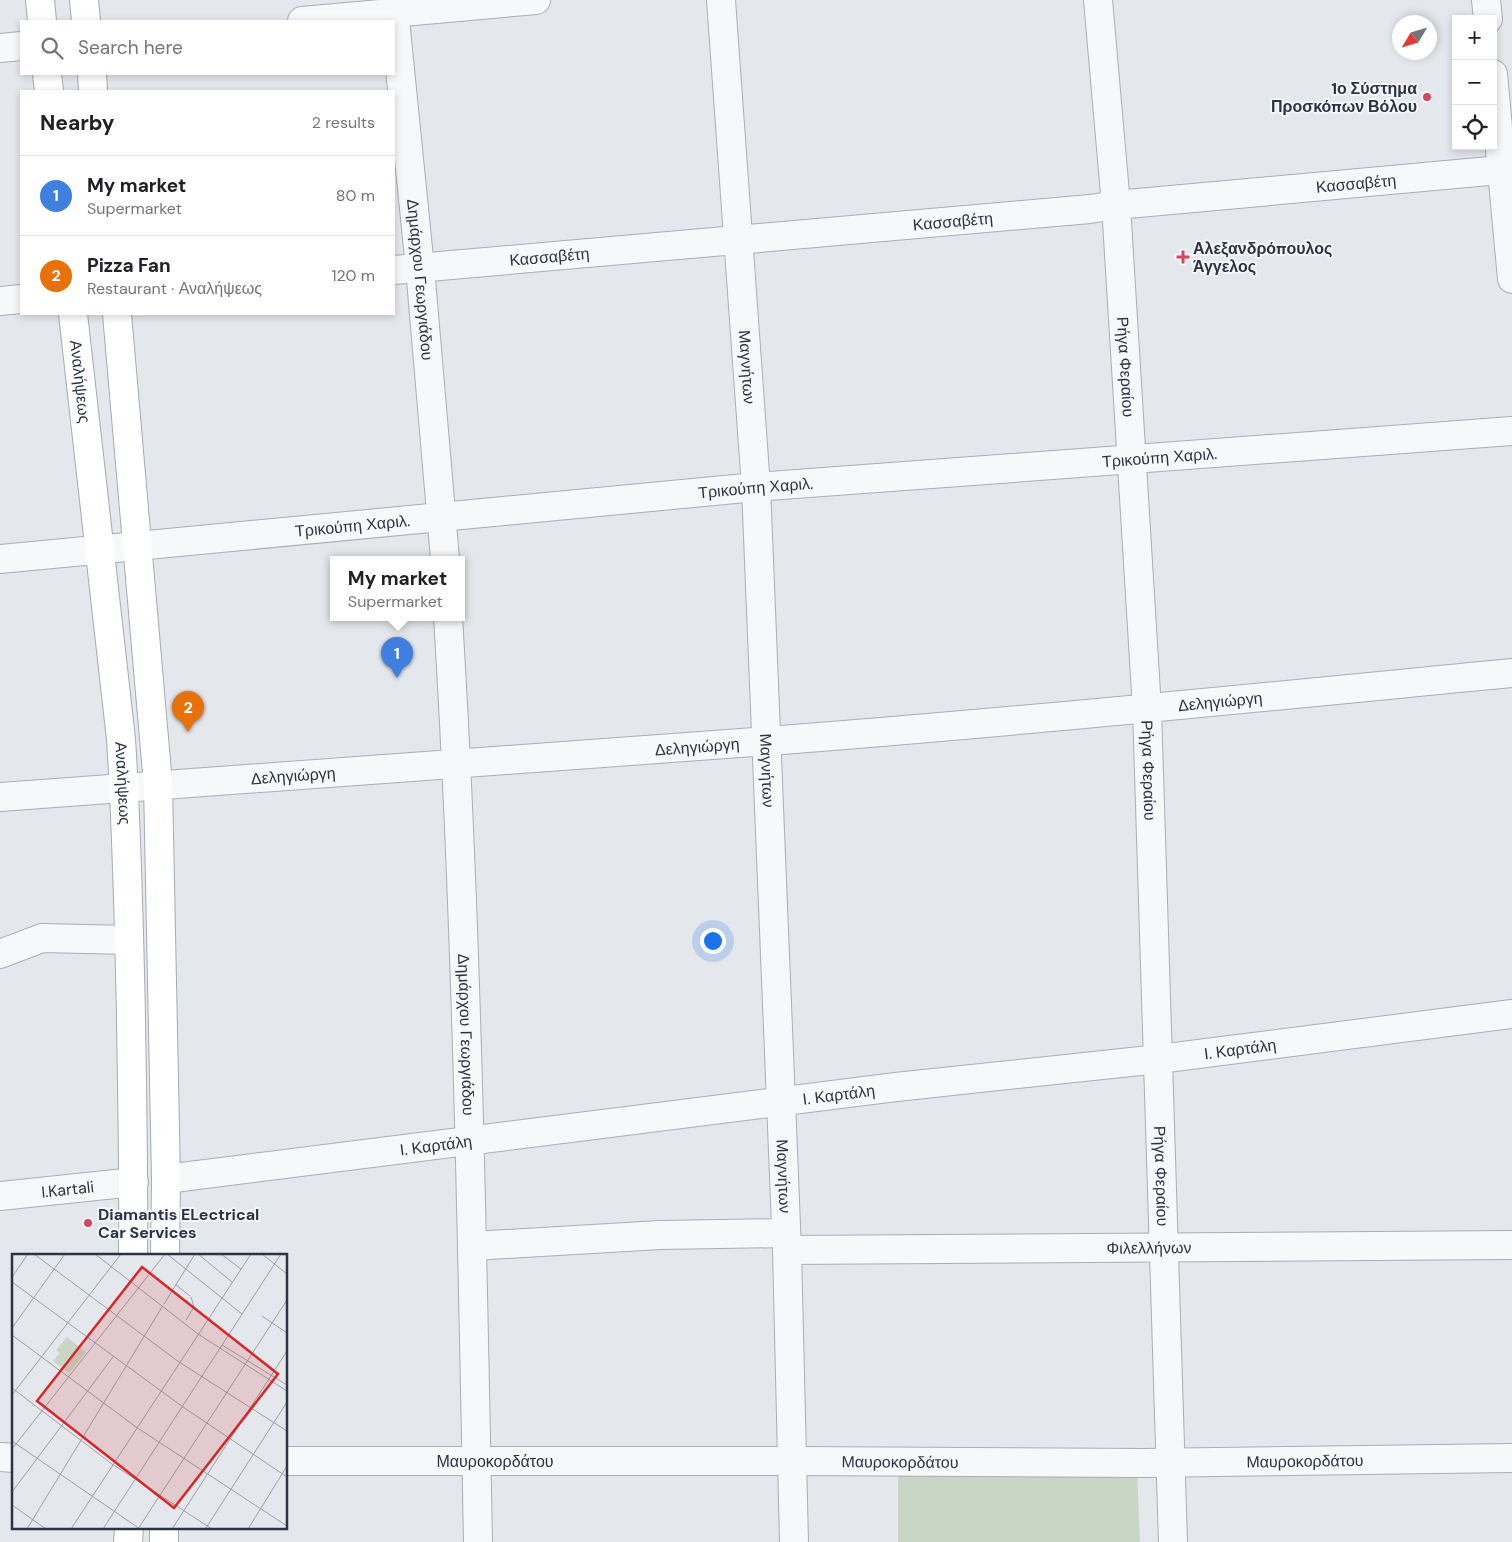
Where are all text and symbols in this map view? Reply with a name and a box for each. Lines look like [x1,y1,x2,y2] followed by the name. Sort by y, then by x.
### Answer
[1392,15,1437,60] north arrow
[1452,15,1497,150] map controls
[1452,15,1497,60] button: +
[20,20,395,75] search box
[38,34,66,62] icon: search
[78,35,183,60] text: Search here
[1452,60,1497,105] button: −
[1271,78,1417,117] place label: 1ο Σύστημα Προσκόπων Βόλου
[1421,91,1433,103] marker: 1ο Σύστημα Προσκόπων Βόλου
[1452,105,1497,150] button: locate
[40,109,114,137] text: Nearby
[312,112,375,133] text: 2 results
[1315,169,1397,197] street label: Κασσαβέτη
[87,173,186,198] text: My market
[53,185,59,206] text: 1
[336,185,375,206] text: 80 m
[87,198,182,219] text: Supermarket
[403,198,438,361] street label: Δημάρχου Γεωργιάδου
[912,207,994,235] street label: Κασσαβέτη
[1193,238,1332,277] place label: Αλεξανδρόπουλος Άγγελος
[508,242,590,270] street label: Κασσαβέτη
[1177,251,1189,263] marker: Αλεξανδρόπουλος Άγγελος
[87,253,171,278] text: Pizza Fan
[51,265,61,286] text: 2
[331,265,375,286] text: 120 m
[87,278,262,299] text: Restaurant · Αναλήψεως
[1112,316,1140,418] street label: Ρήγα Φεραίου
[734,329,761,405] street label: Μαγνήτων
[66,339,96,424] street label: Αναλήψεως
[1101,442,1218,472] street label: Τρικούπη Χαριλ.
[697,472,814,503] street label: Τρικούπη Χαριλ.
[294,510,411,541] street label: Τρικούπη Χαριλ.
[330,556,465,621] popup
[348,566,447,591] text: My market
[348,591,443,612] text: Supermarket
[381,637,413,678] pin: 1
[1177,687,1263,716] street label: Δεληγιώργη
[172,691,204,732] pin: 2
[1137,720,1161,821] street label: Ρήγα Φεραίου
[654,733,740,760] street label: Δεληγιώργη
[756,733,780,808] street label: Μαγνήτων
[111,741,136,826] street label: Αναλήψεως
[250,762,336,789] street label: Δεληγιώργη
[700,928,726,954] your location
[453,953,479,1116] street label: Δημάρχου Γεωργιάδου
[1203,1034,1277,1064] street label: Ι. Καρτάλη
[801,1079,876,1109] street label: Ι. Καρτάλη
[1150,1125,1174,1227] street label: Ρήγα Φεραίου
[398,1130,473,1160] street label: Ι. Καρτάλη
[772,1139,796,1214] street label: Μαγνήτων
[40,1176,95,1202] street label: I.Kartali
[98,1204,259,1243] place label: Diamantis ELectrical Car Services
[82,1217,94,1229] marker: Diamantis ELectrical Car Services
[1106,1237,1192,1258] street label: Φιλελλήνων
[12,1254,288,1530] inset map
[1246,1450,1364,1472] street label: Μαυροκορδάτου
[436,1451,554,1472] street label: Μαυροκορδάτου
[841,1451,959,1472] street label: Μαυροκορδάτου

